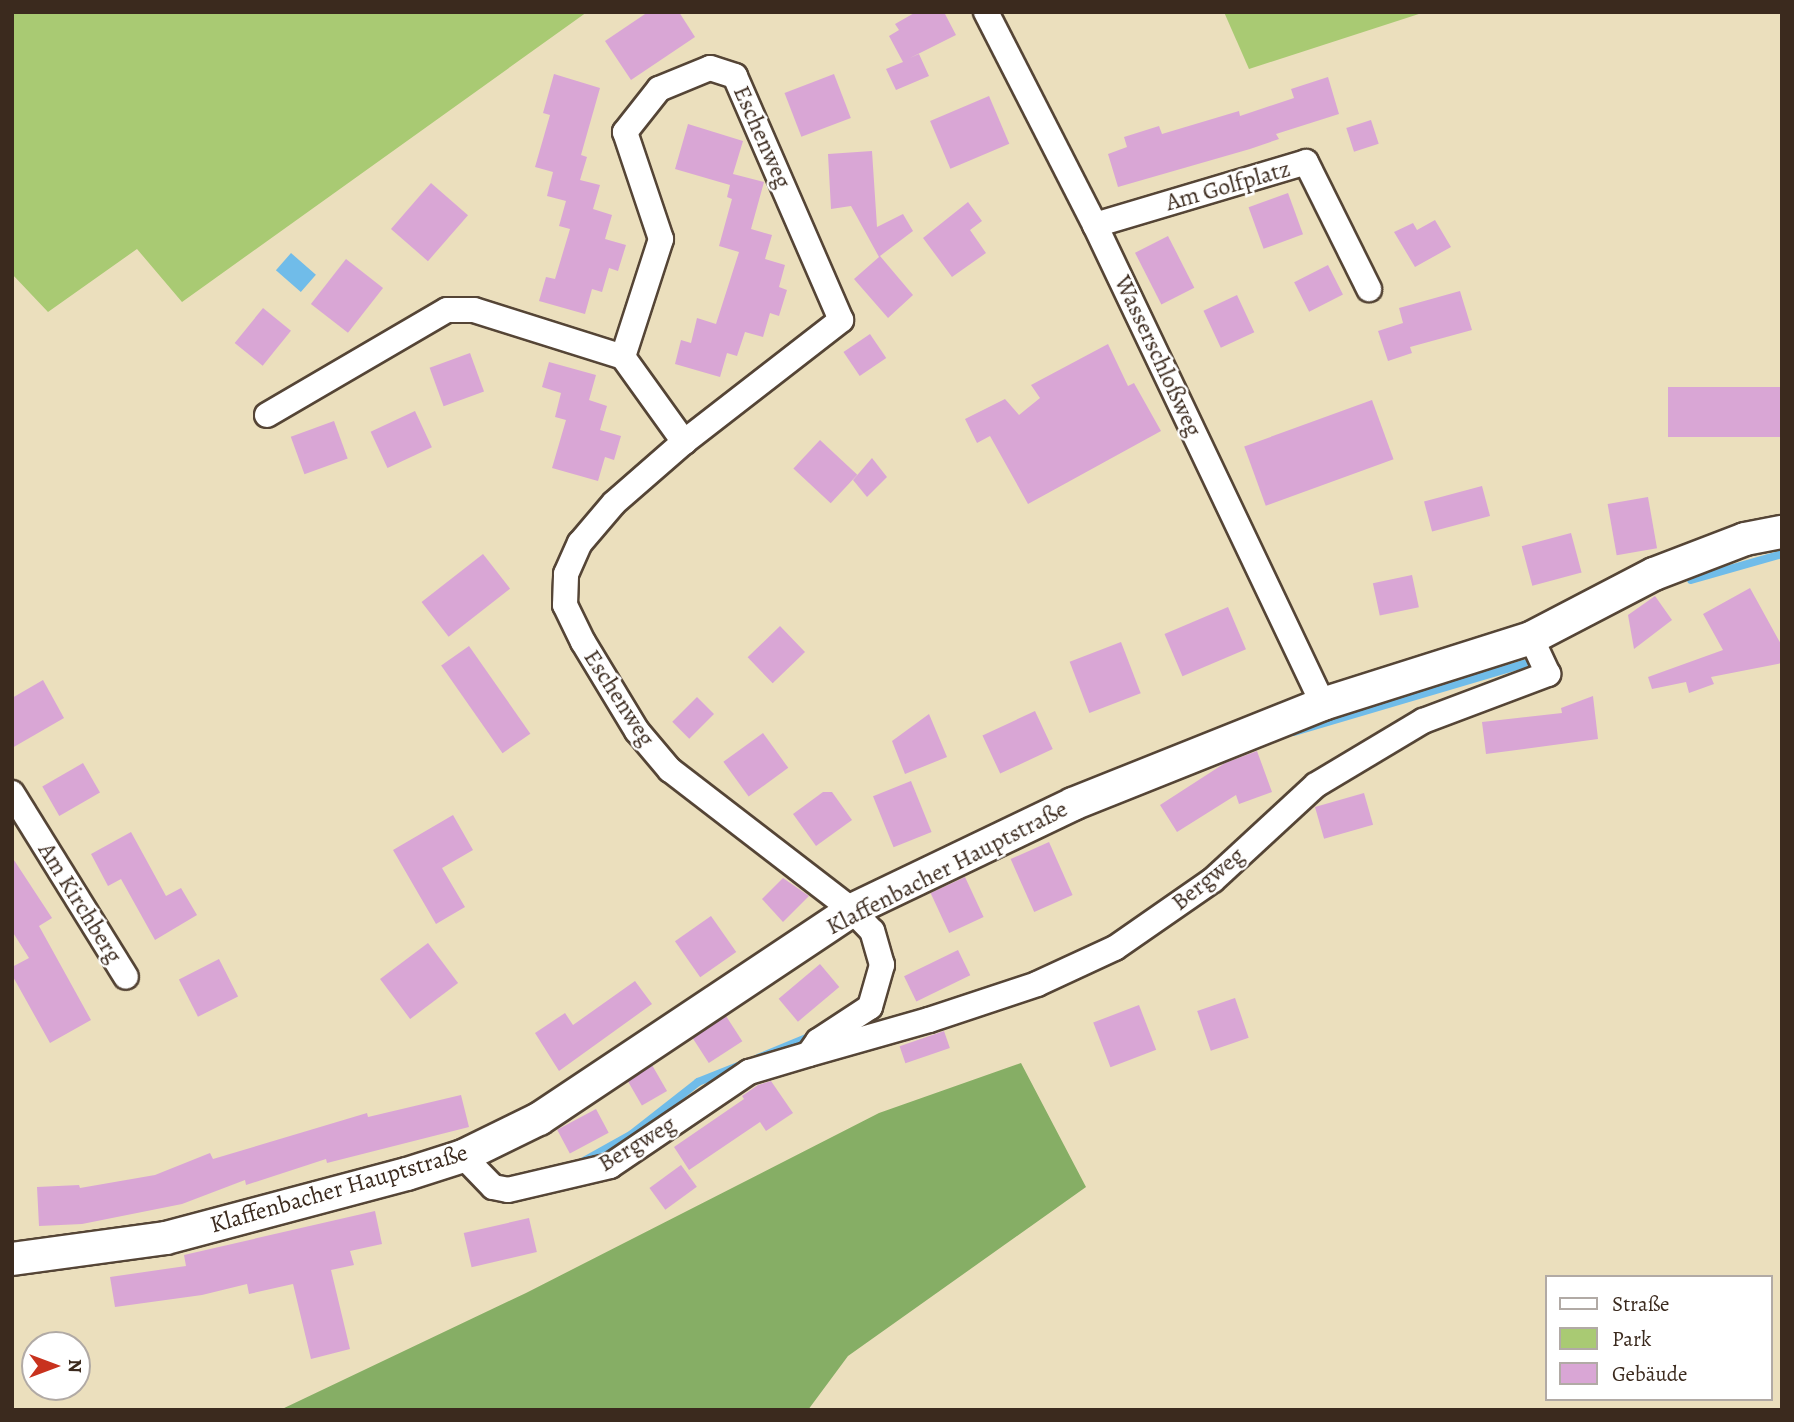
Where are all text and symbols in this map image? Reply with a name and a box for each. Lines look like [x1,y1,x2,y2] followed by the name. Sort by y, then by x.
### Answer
[727,81,797,193] street label: Eschenweg
[1162,154,1294,218] street label: Am Golfplatz
[1108,271,1208,441] street label: Wasserschloßweg
[577,644,661,752] street label: Eschenweg
[822,795,1072,941] street label: Klaffenbacher Hauptstraße
[32,838,128,968] street label: Am Kirchberg
[1166,841,1250,917] street label: Bergweg
[593,1110,681,1178] street label: Bergweg
[207,1138,471,1240] street label: Klaffenbacher Hauptstraße
[1546,1275,1773,1401] legend
[1612,1290,1670,1318] text: Straße
[1612,1325,1651,1353] text: Park
[21,1331,91,1401] north arrow
[62,1359,88,1373] text: N
[1612,1360,1688,1388] text: Gebäude

